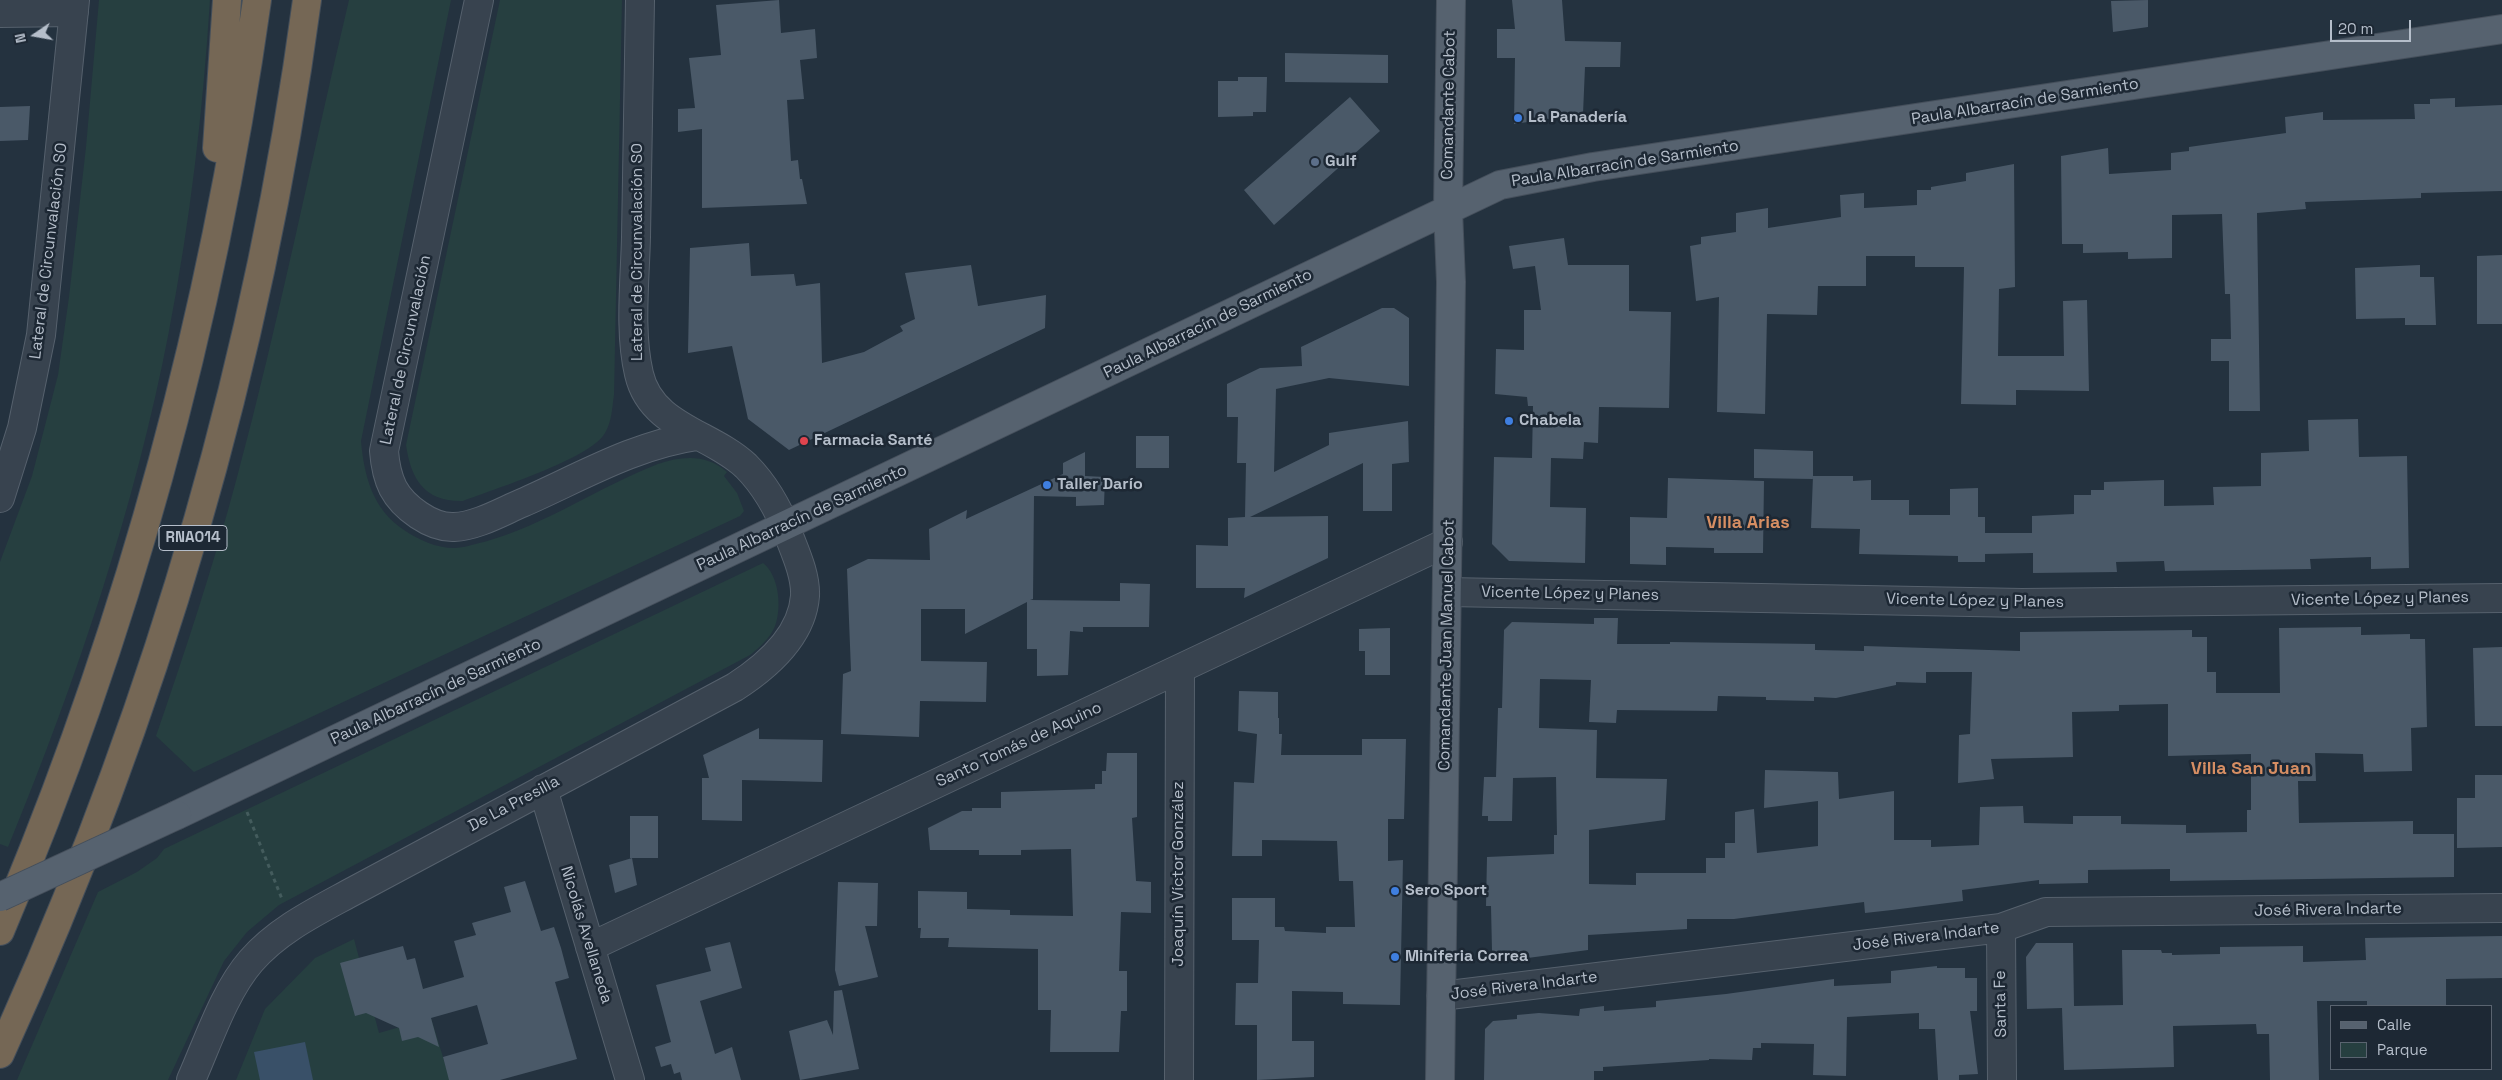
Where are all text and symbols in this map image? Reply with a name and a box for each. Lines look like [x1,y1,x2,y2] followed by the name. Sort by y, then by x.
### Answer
[10,10,60,60] north arrow
[2332,10,2413,42] scale bar
[2338,19,2373,38] text: 20 m
[1438,30,1460,180] street label: Comandante Cabot
[11,32,30,45] text: N
[1910,75,2140,129] street label: Paula Albarracín de Sarmiento
[1528,108,1627,128] place label: La Panadería
[1512,112,1524,124] marker: La Panadería
[1510,137,1740,191] street label: Paula Albarracín de Sarmiento
[26,142,72,360] street label: Lateral de Circunvalación SO
[628,143,648,361] street label: Lateral de Circunvalación SO
[1325,152,1357,172] place label: Gulf
[1309,156,1321,168] marker: Gulf
[377,253,435,447] street label: Lateral de Circunvalación
[1101,265,1315,383] street label: Paula Albarracín de Sarmiento
[1519,411,1581,431] place label: Chabela
[1503,415,1515,427] marker: Chabela
[814,431,933,451] place label: Farmacia Santé
[798,435,810,447] marker: Farmacia Santé
[694,461,910,575] street label: Paula Albarracín de Sarmiento
[1057,475,1143,495] place label: Taller Darío
[1041,479,1053,491] marker: Taller Darío
[1706,512,1790,534] district label: Villa Arias
[1435,519,1459,771] street label: Comandante Juan Manuel Cabot
[159,526,227,550] road number: RNA014
[1481,583,1659,605] street label: Vicente López y Planes
[2291,588,2469,610] street label: Vicente López y Planes
[1886,590,2064,612] street label: Vicente López y Planes
[328,635,544,749] street label: Paula Albarracín de Sarmiento
[933,698,1105,792] street label: Santo Tomás de Aquino
[2191,758,2311,780] district label: Villa San Juan
[465,772,563,836] street label: De La Presilla
[1169,781,1189,967] street label: Joaquín Víctor González
[556,864,616,1006] street label: Nicolás Avellaneda
[1405,881,1487,901] place label: Sero Sport
[1389,885,1401,897] marker: Sero Sport
[2254,899,2402,921] street label: José Rivera Indarte
[1852,918,2000,956] street label: José Rivera Indarte
[1405,947,1528,967] place label: Miniferia Correa
[1389,951,1401,963] marker: Miniferia Correa
[1450,967,1598,1005] street label: José Rivera Indarte
[1991,970,2011,1038] street label: Santa Fe
[2330,1005,2492,1070] legend
[2377,1015,2412,1034] text: Calle
[2377,1040,2428,1059] text: Parque

